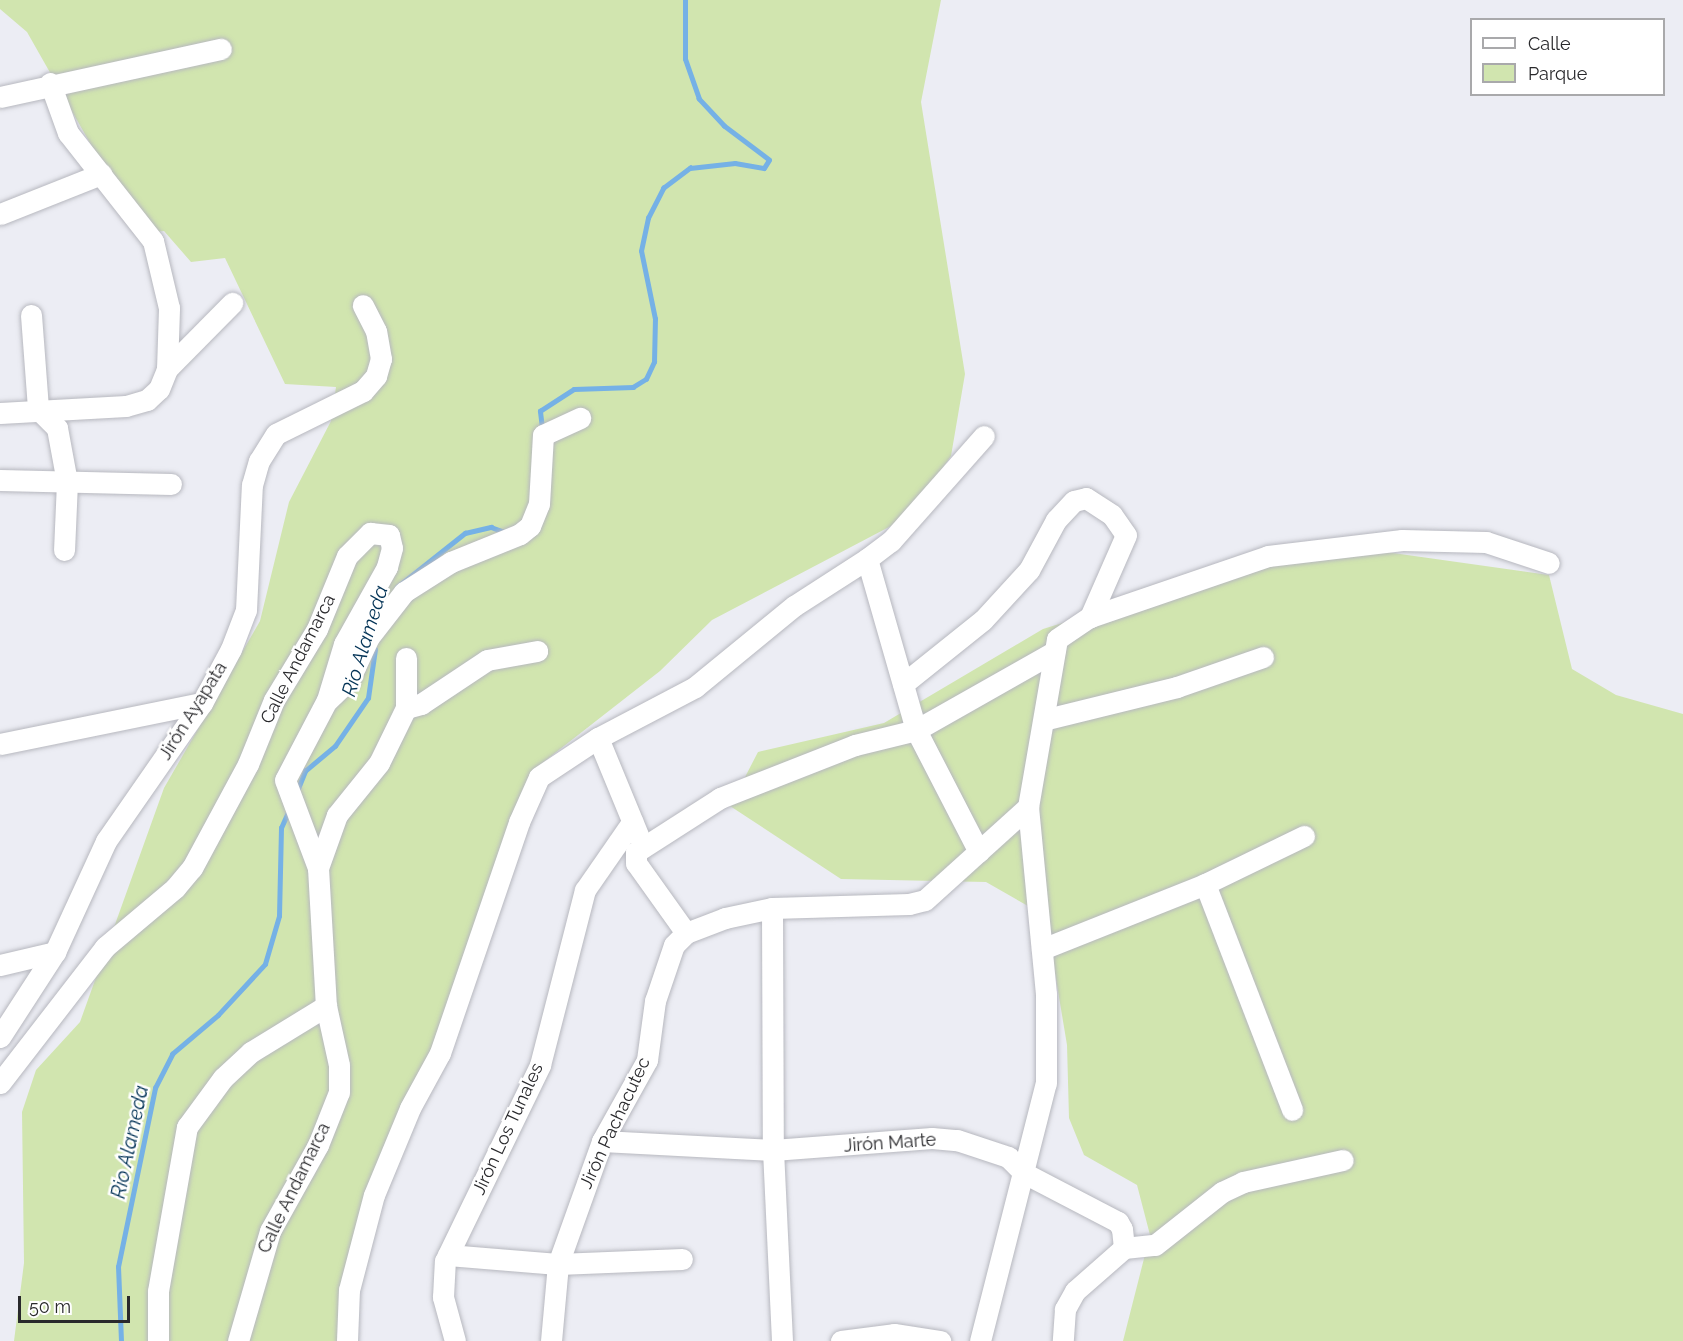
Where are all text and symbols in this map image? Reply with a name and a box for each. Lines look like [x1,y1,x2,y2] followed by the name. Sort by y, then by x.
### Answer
[1470,18,1665,96] legend
[1528,33,1571,54] text: Calle
[1528,63,1587,84] text: Parque
[337,582,393,700] water label: Rio Alameda
[256,590,340,728] street label: Calle Andamarca
[154,658,232,764] street label: Jirón Ayapata
[575,1054,655,1192] street label: Jirón Pachacutec
[468,1059,548,1199] street label: Jirón Los Tunales
[106,1083,154,1201] water label: Rio Alameda
[253,1119,335,1257] street label: Calle Andamarca
[843,1129,937,1157] street label: Jirón Marte
[21,1284,134,1322] scale bar
[29,1296,71,1317] text: 50 m

